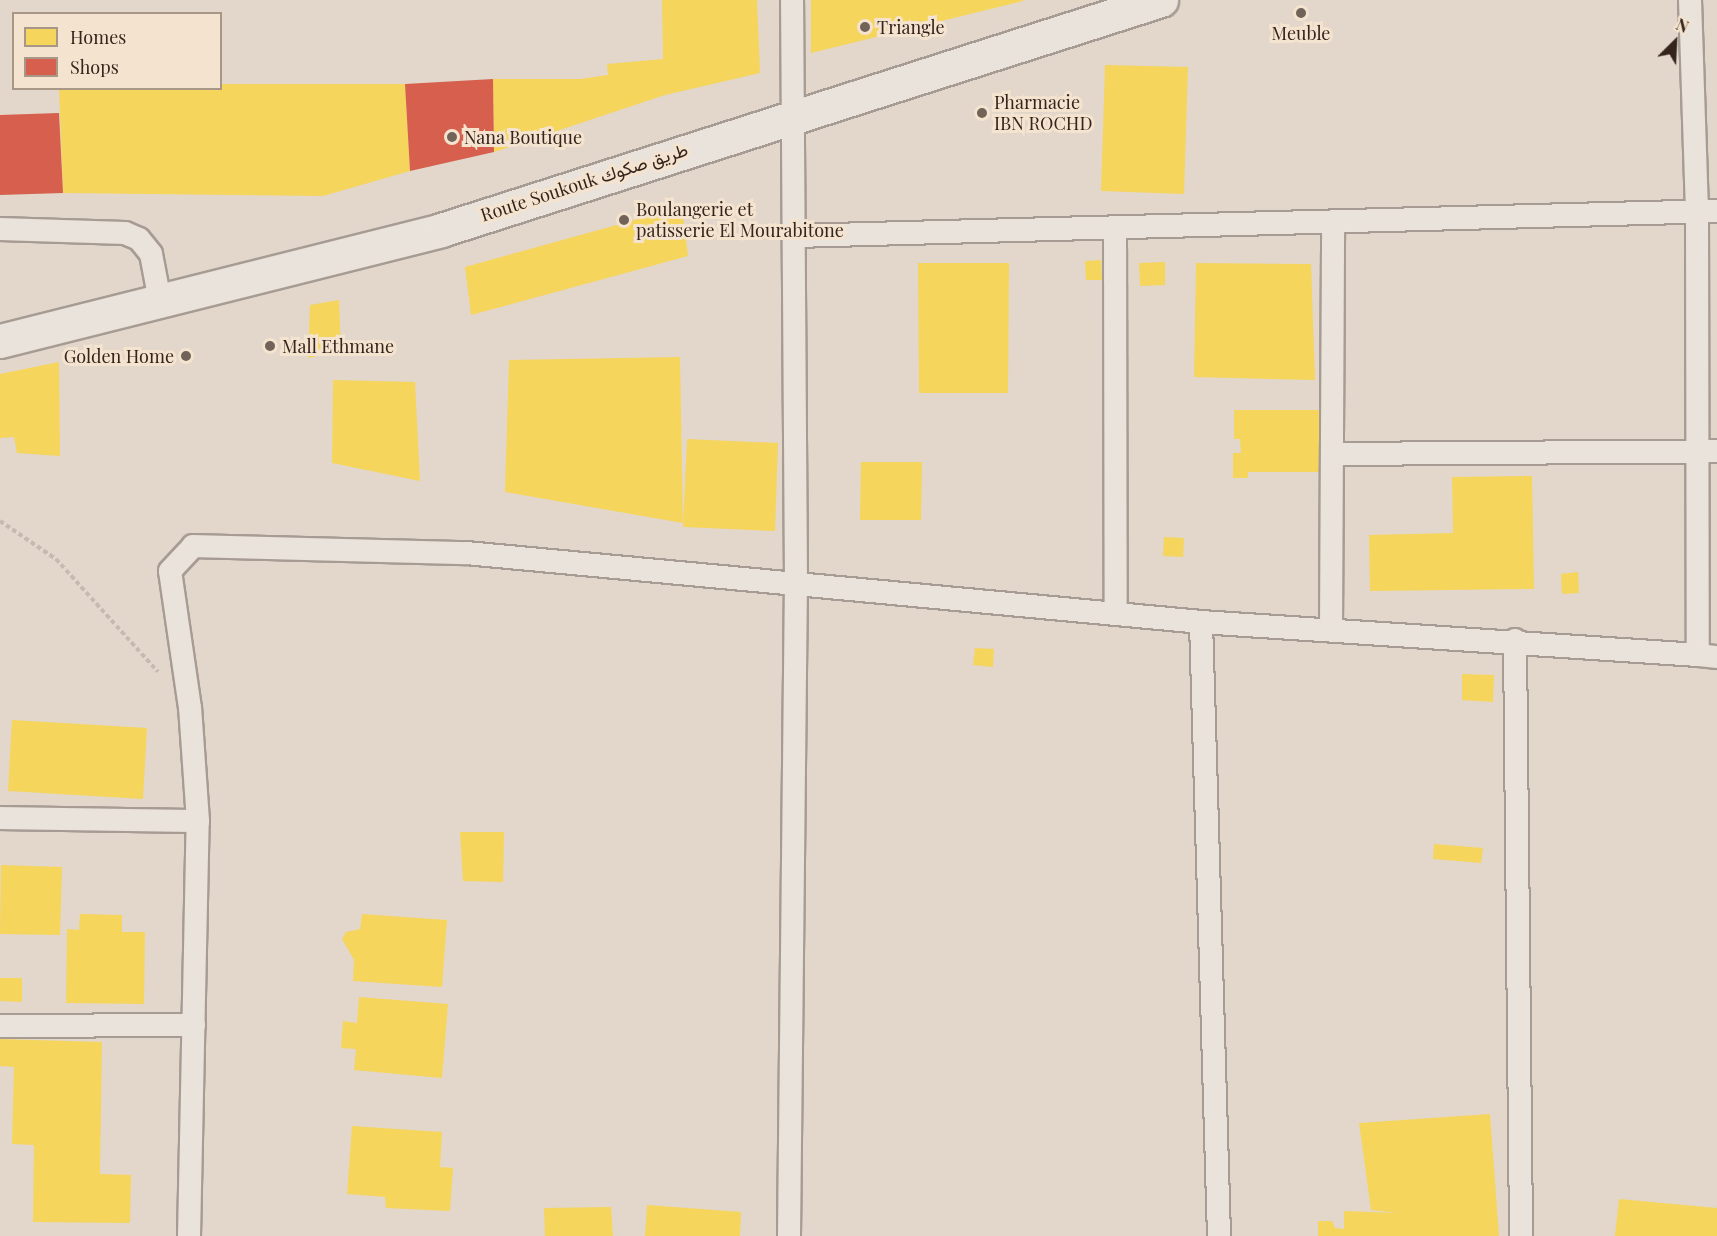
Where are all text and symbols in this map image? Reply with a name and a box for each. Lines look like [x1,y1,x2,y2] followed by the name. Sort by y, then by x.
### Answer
[1294,6,1308,20] marker: Meuble
[12,12,222,90] legend
[1645,12,1705,72] north arrow
[1673,13,1692,37] text: N
[877,16,945,38] place label: Triangle
[858,20,872,34] marker: Triangle
[1272,22,1330,44] place label: Meuble
[70,25,126,49] text: Homes
[70,55,119,79] text: Shops
[994,92,1092,134] place label: Pharmacie IBN ROCHD
[975,106,989,120] marker: Pharmacie IBN ROCHD
[464,126,582,148] place label: Nana Boutique
[445,130,459,144] marker: Nana Boutique
[478,138,690,226] street label: Route Soukouk طريق صكوك
[636,199,844,242] place label: Boulangerie et patisserie El Mourabitone
[617,213,631,227] marker: Boulangerie et patisserie El Mourabitone
[282,335,394,357] place label: Mall Ethmane
[263,339,277,353] marker: Mall Ethmane
[64,345,174,367] place label: Golden Home
[179,349,193,363] marker: Golden Home

